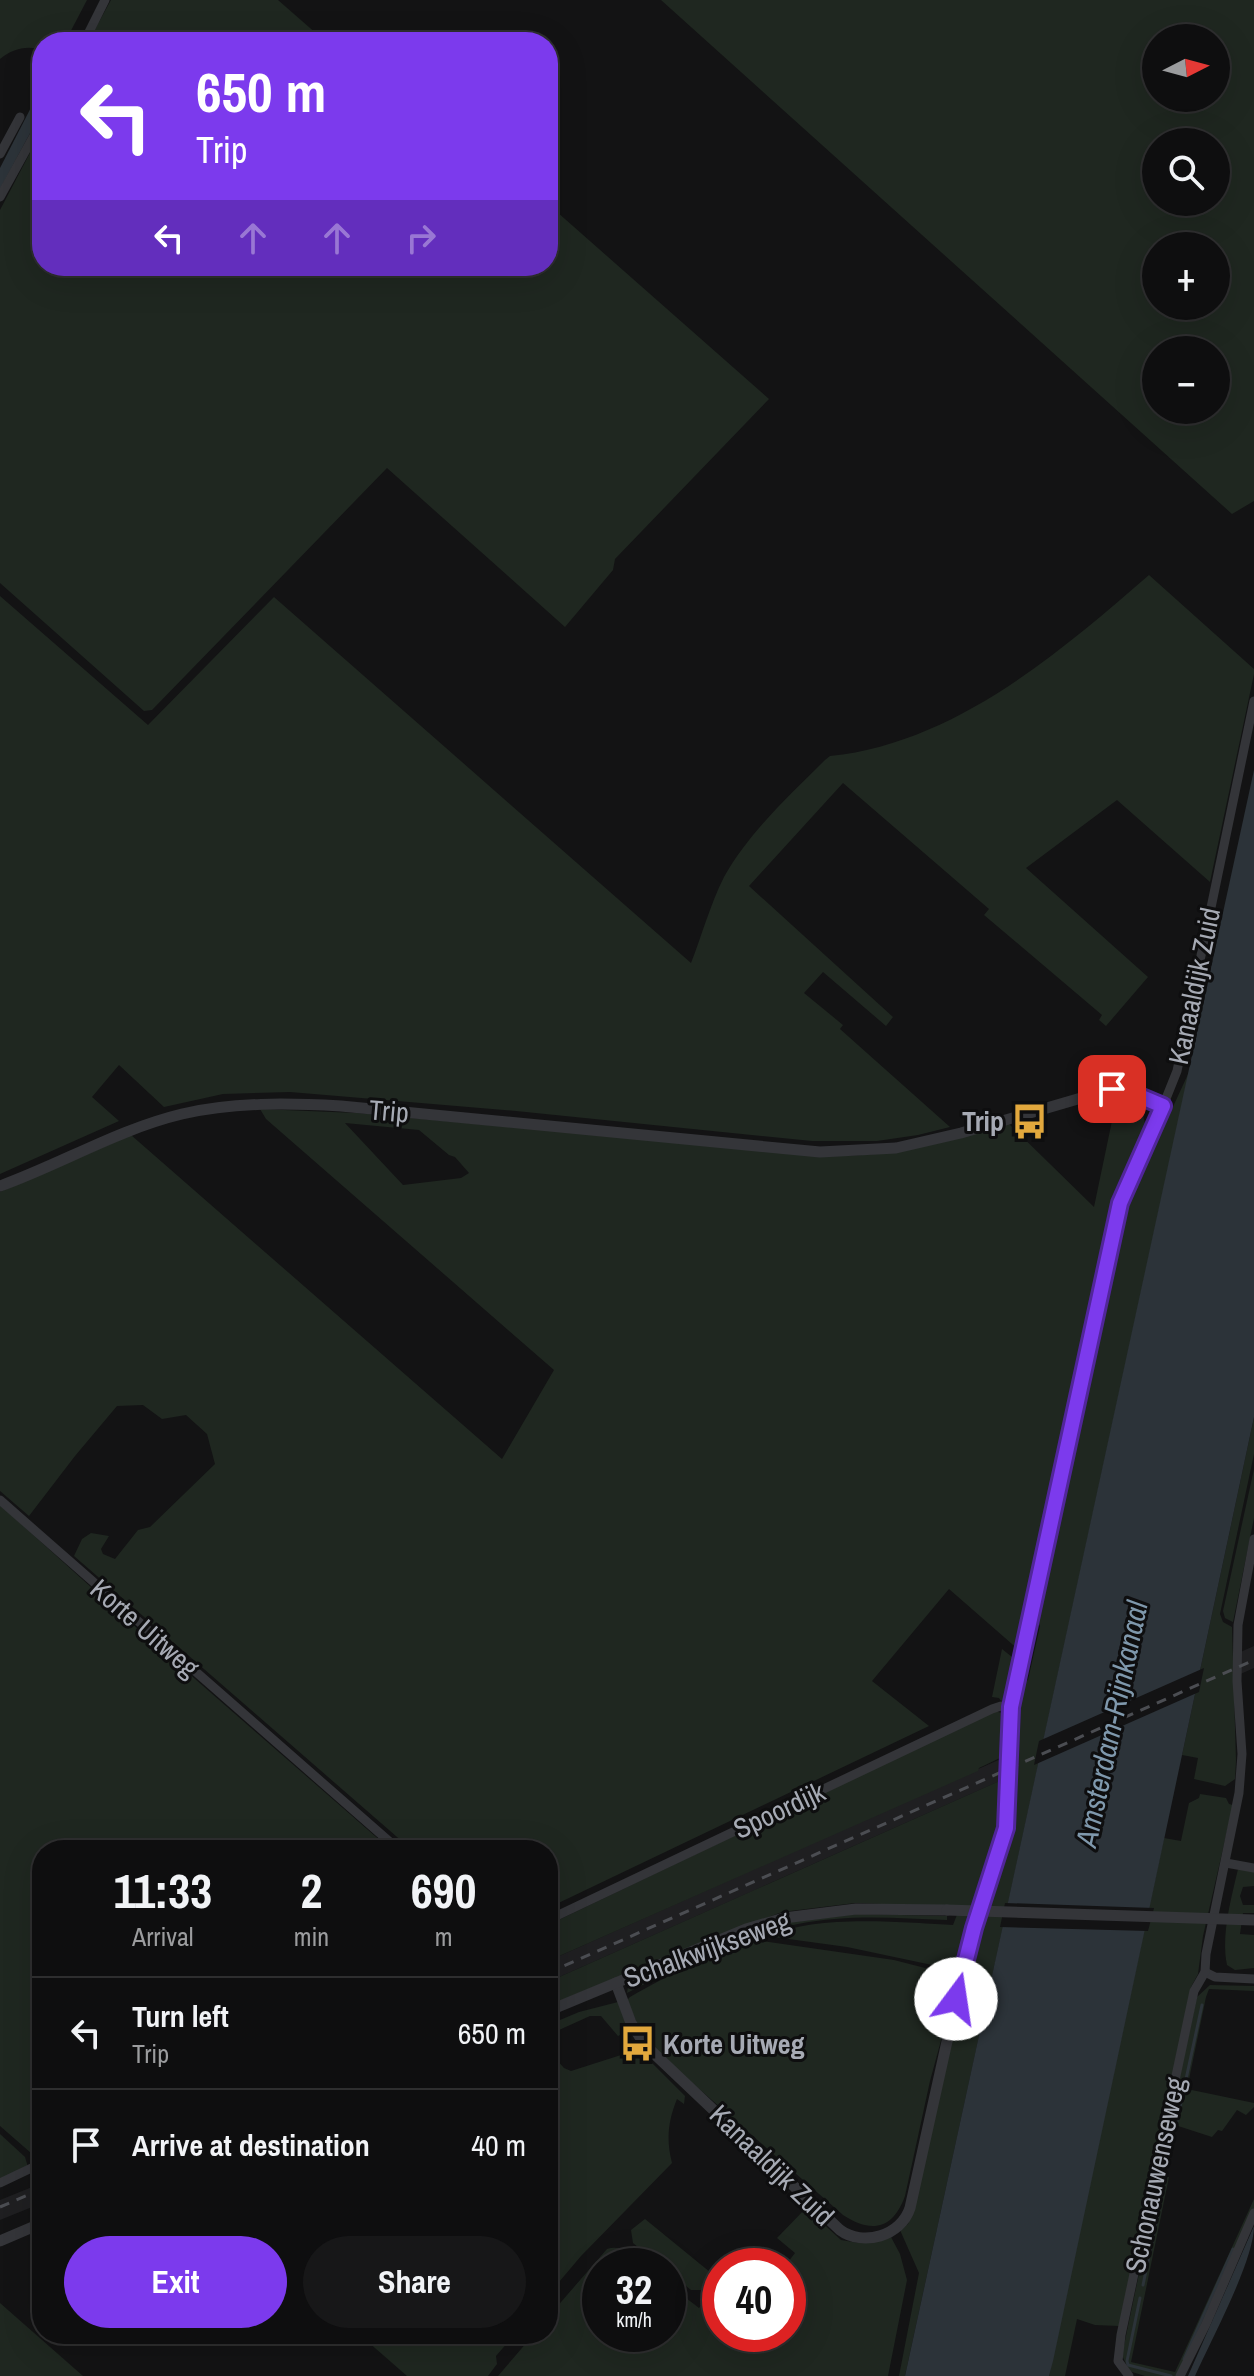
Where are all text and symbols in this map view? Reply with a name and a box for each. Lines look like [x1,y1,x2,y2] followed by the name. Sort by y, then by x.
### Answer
[1142,24,1230,112] north arrow
[1142,24,1230,424] map controls
[196,54,326,129] text: 650 m
[64,64,168,168] icon: left
[196,126,247,174] text: Trip
[1142,128,1230,216] button: search
[147,216,191,260] icon: left
[231,216,275,260] icon: ahead
[315,216,359,260] icon: ahead
[399,216,443,260] icon: right
[1142,232,1230,320] button: +
[1142,336,1230,424] button: −
[1159,904,1229,1068] street label: Kanaaldijk Zuid
[1078,1055,1146,1123] pin
[1090,1067,1134,1111] icon: arrive
[367,1090,411,1132] street label: Trip
[962,1102,1004,1140] place label: Trip
[1011,1102,1049,1140] bus stop icon: Trip
[82,1570,208,1686] street label: Korte Uitweg
[1065,1597,1157,1852] water label: Amsterdam-Rijnkanaal
[727,1772,831,1848] street label: Spoordijk
[114,1858,212,1923] text: 11:33
[300,1858,322,1923] text: 2
[411,1858,476,1923] text: 690
[618,1901,796,1997] street label: Schalkwijkseweg
[132,1919,194,1954] text: Arrival
[294,1919,329,1954] text: min
[435,1919,452,1954] text: m
[914,1957,998,2041] position arrow
[132,1996,229,2036] text: Turn left
[64,2011,108,2055] icon: left
[458,2013,526,2053] text: 650 m
[618,2025,656,2063] bus stop icon: Korte Uitweg
[663,2025,805,2063] place label: Korte Uitweg
[132,2036,169,2071] text: Trip
[1116,2073,1194,2276] street label: Schonauwenseweg
[701,2096,843,2234] street label: Kanaaldijk Zuid
[64,2123,108,2167] icon: arrive
[132,2125,370,2165] text: Arrive at destination
[471,2125,526,2165] text: 40 m
[64,2236,287,2328] button: Exit
[303,2236,526,2328] button: Share
[702,2248,806,2352] speed limit sign: 40
[616,2263,652,2316] text: 32
[616,2306,652,2333] text: km/h

